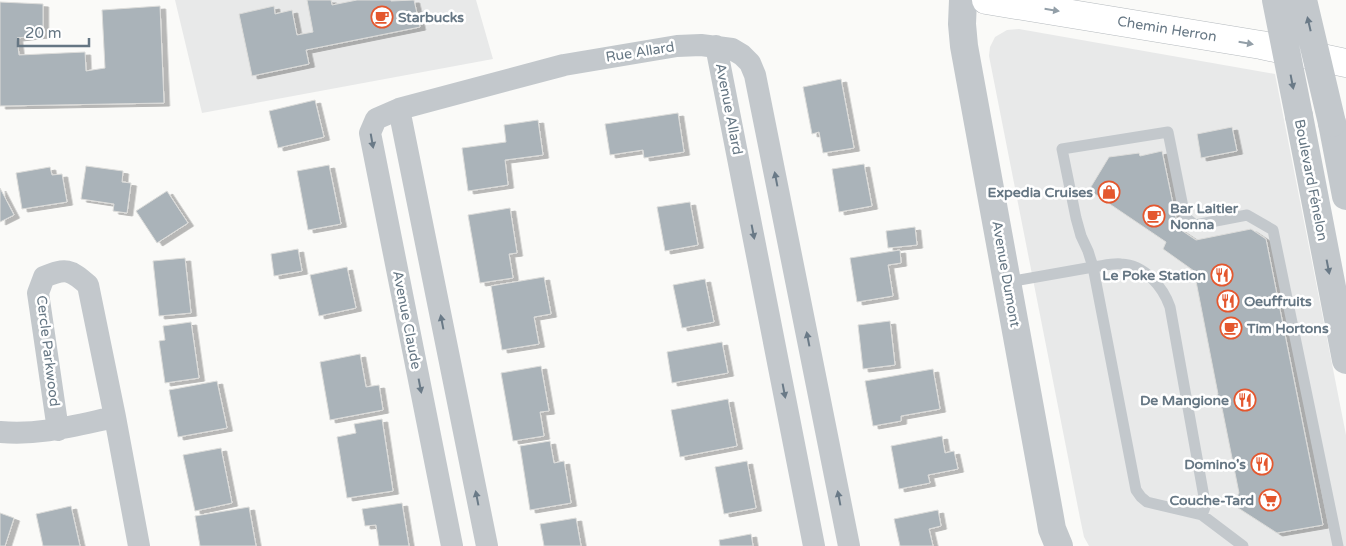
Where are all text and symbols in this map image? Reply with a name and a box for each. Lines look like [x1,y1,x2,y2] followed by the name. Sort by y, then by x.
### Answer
[370,5,394,29] cafe icon: Starbucks
[1044,7,1060,15] one-way arrow
[398,9,464,26] place label: Starbucks
[1116,13,1218,45] street label: Chemin Herron
[18,15,89,47] scale bar
[1305,17,1313,32] one-way arrow
[25,24,62,42] text: 20 m
[604,38,676,66] street label: Rue Allard
[1239,39,1255,47] one-way arrow
[712,62,746,156] street label: Avenue Allard
[1289,75,1297,91] one-way arrow
[1291,118,1331,242] street label: Boulevard Fénelon
[368,134,376,150] one-way arrow
[772,172,780,187] one-way arrow
[1097,180,1121,204] shop icon: Expedia Cruises
[988,184,1093,201] place label: Expedia Cruises
[1170,200,1239,233] place label: Bar Laitier Nonna
[1142,204,1166,228] cafe icon: Bar Laitier Nonna
[988,219,1024,329] street label: Avenue Dumont
[749,224,757,240] one-way arrow
[1325,259,1333,275] one-way arrow
[1210,263,1234,287] restaurant icon: Le Poke Station
[1102,267,1206,284] place label: Le Poke Station
[389,269,425,371] street label: Avenue Claude
[1216,289,1240,313] restaurant icon: Oeuffruits
[1244,293,1312,310] place label: Oeuffruits
[33,294,63,408] street label: Cercle Parkwood
[438,314,446,329] one-way arrow
[1219,316,1243,340] cafe icon: Tim Hortons
[1246,320,1329,337] place label: Tim Hortons
[803,330,811,346] one-way arrow
[417,379,425,395] one-way arrow
[780,383,788,399] one-way arrow
[1233,388,1257,412] restaurant icon: De Mangione
[1140,392,1229,409] place label: De Mangione
[1250,452,1274,476] restaurant icon: Domino's
[1184,456,1246,473] place label: Domino's
[1258,488,1282,512] supermarket icon: Couche-Tard
[473,490,481,506] one-way arrow
[835,490,843,506] one-way arrow
[1169,492,1254,509] place label: Couche-Tard

